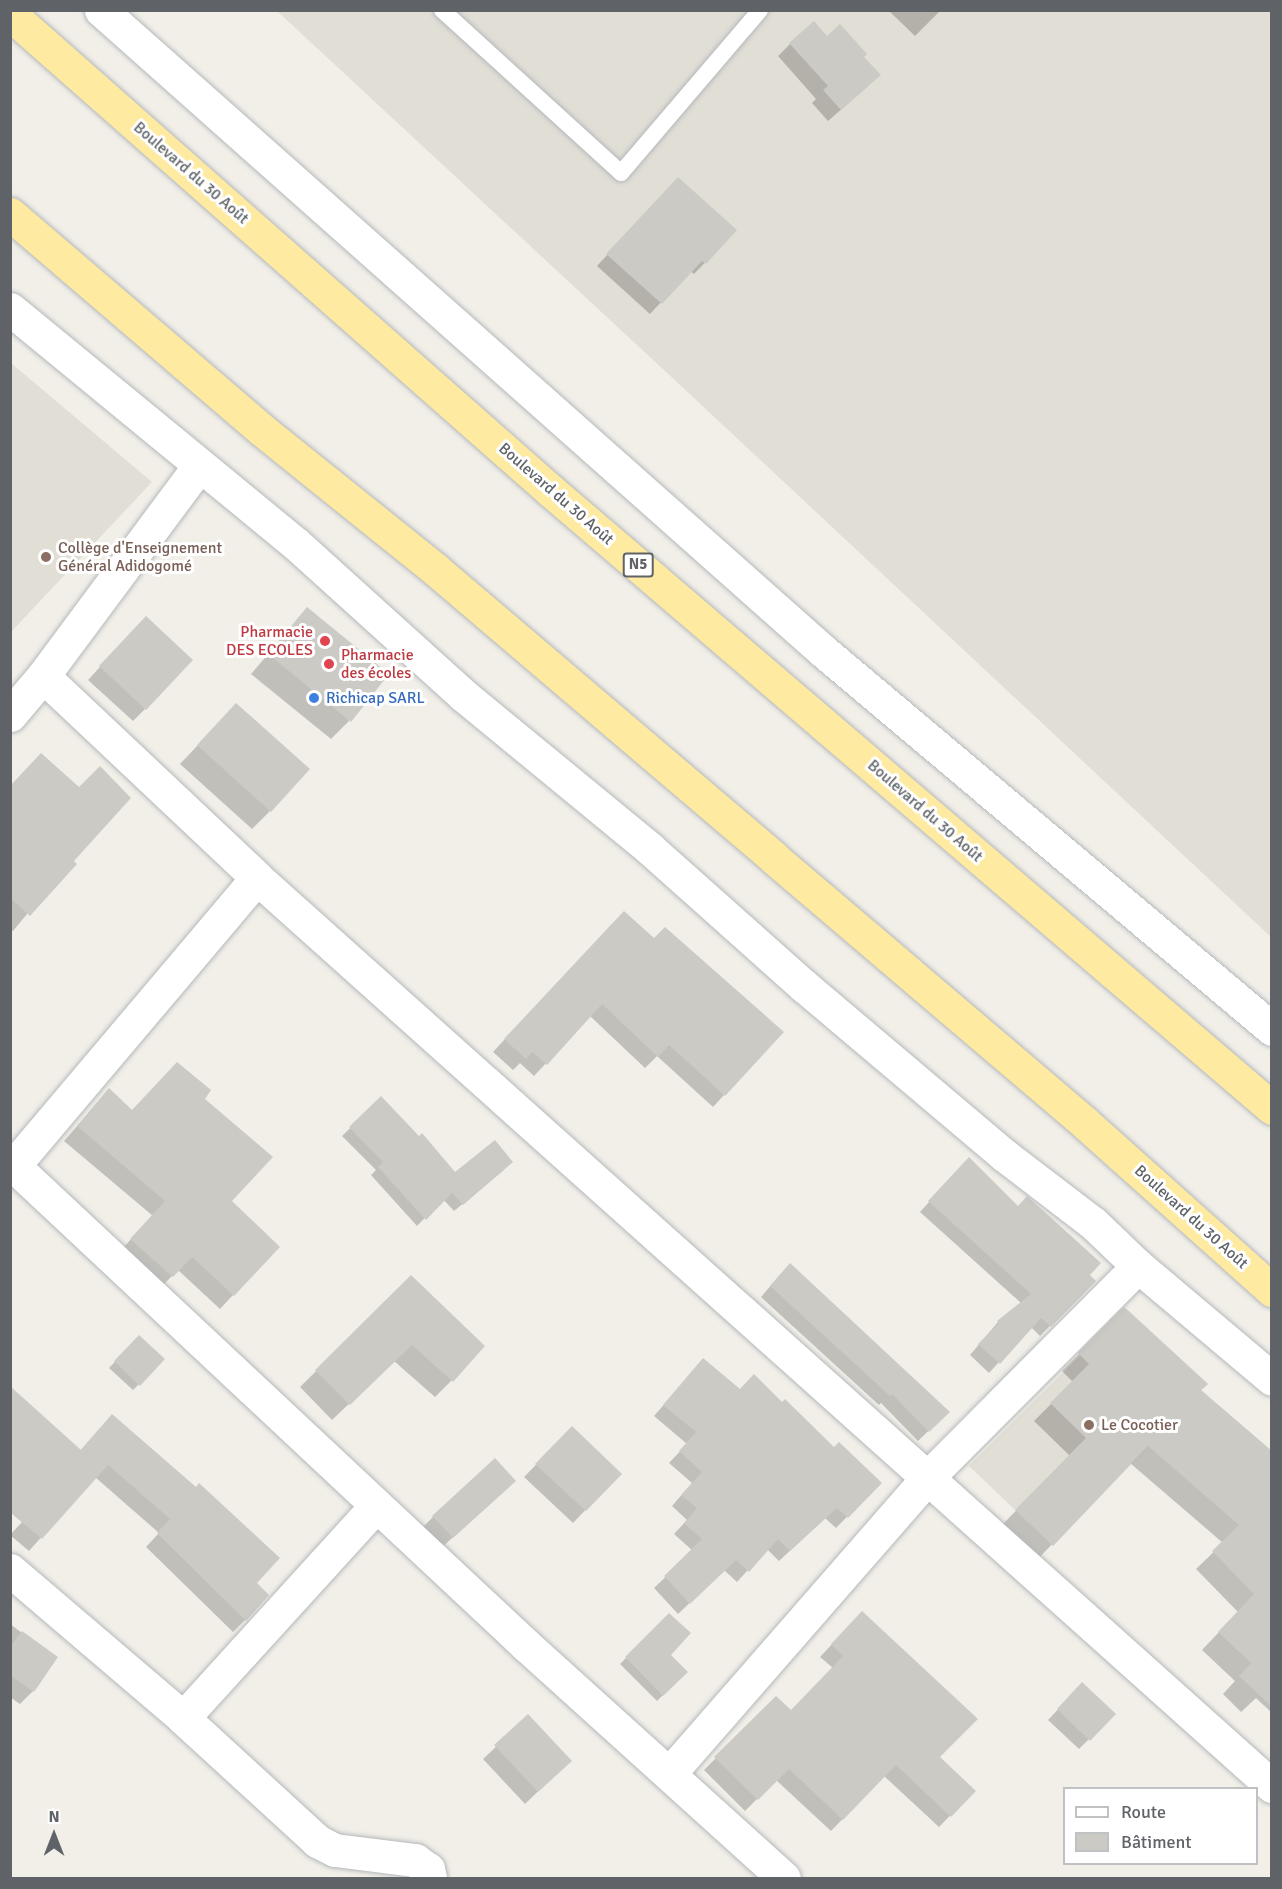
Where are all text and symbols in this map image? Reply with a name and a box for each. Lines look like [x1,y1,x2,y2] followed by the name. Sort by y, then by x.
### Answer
[130,118,252,228] street label: Boulevard du 30 Août
[495,439,617,549] street label: Boulevard du 30 Août
[58,538,222,576] place label: Collège d'Enseignement Général Adidogomé
[39,550,53,564] marker: Collège d'Enseignement Général Adidogomé
[622,553,654,577] road number: N5
[226,622,313,660] place label: Pharmacie DES ECOLES
[318,634,332,648] marker: Pharmacie DES ECOLES
[341,645,414,683] place label: Pharmacie des écoles
[322,657,336,671] marker: Pharmacie des écoles
[326,688,425,708] place label: Richicap SARL
[307,691,321,705] marker: Richicap SARL
[864,756,986,866] street label: Boulevard du 30 Août
[1130,1161,1252,1273] street label: Boulevard du 30 Août
[1101,1415,1178,1435] place label: Le Cocotier
[1082,1418,1096,1432] marker: Le Cocotier
[1063,1787,1258,1865] legend
[1121,1801,1166,1823] text: Route
[24,1805,84,1865] north arrow
[48,1807,60,1827] text: N
[1121,1831,1192,1853] text: Bâtiment

